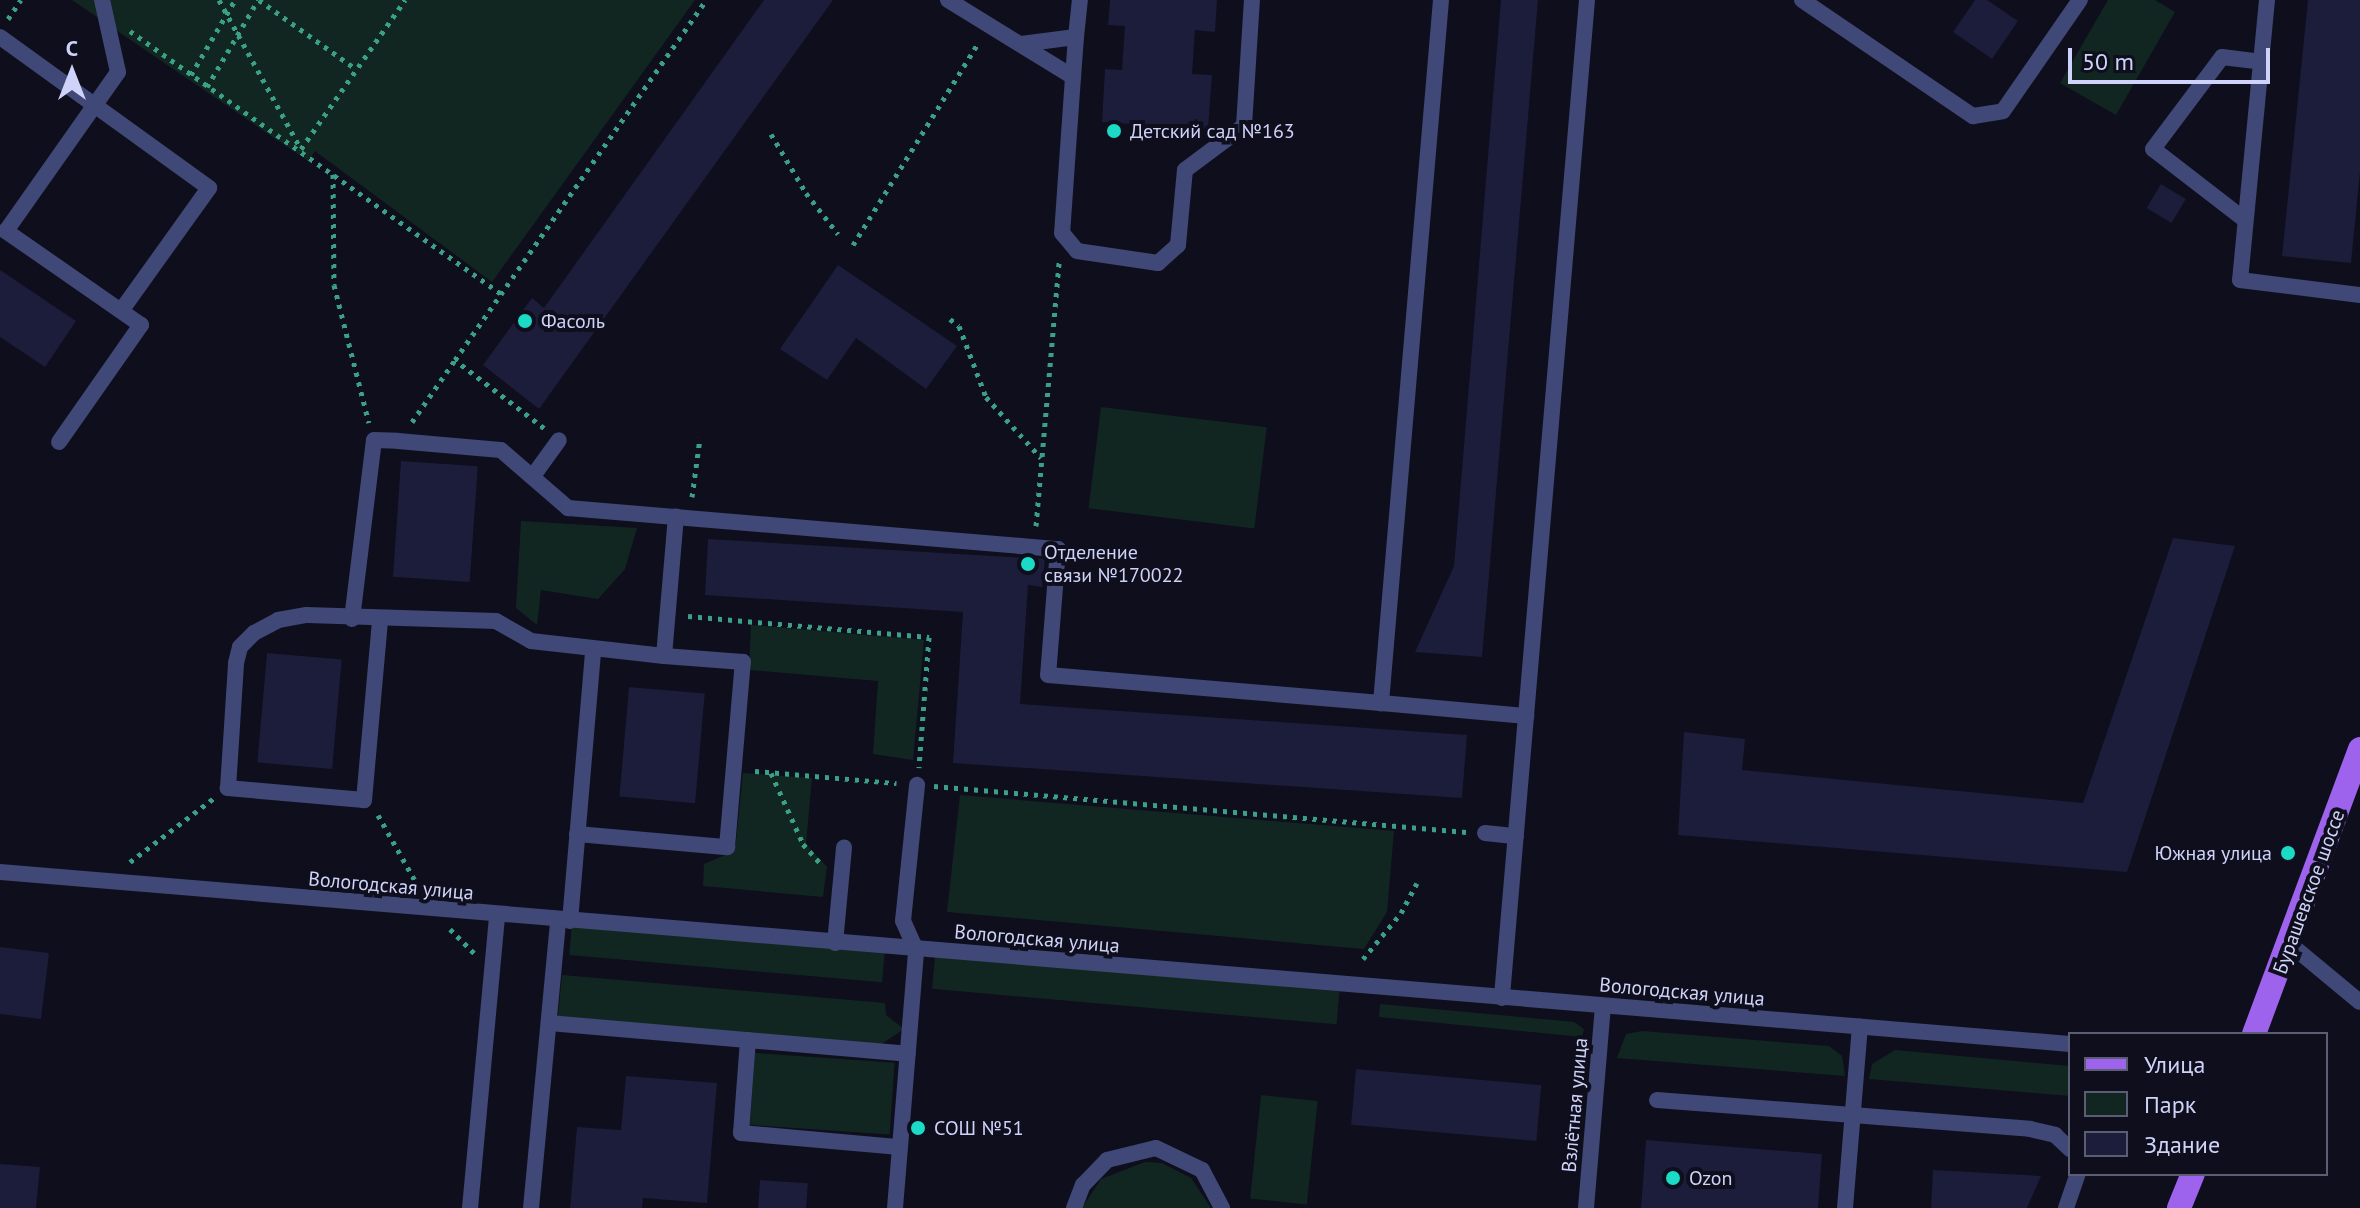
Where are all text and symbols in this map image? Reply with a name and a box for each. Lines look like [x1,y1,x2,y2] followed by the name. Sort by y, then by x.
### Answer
[32,32,112,112] north arrow
[2072,32,2274,82] scale bar
[66,34,78,62] text: С
[2082,46,2134,77] text: 50 m
[1130,119,1295,143] place label: Детский сад №163
[1105,122,1123,140] marker: Детский сад №163
[541,309,605,333] place label: Фасоль
[516,312,534,330] marker: Фасоль
[1044,540,1183,587] place label: Отделение связи №170022
[1019,555,1037,573] marker: Отделение связи №170022
[2268,807,2350,977] street label: Бурашевское шоссе
[2155,841,2272,865] place label: Южная улица
[2279,844,2297,862] marker: Южная улица
[307,867,475,905] street label: Вологодская улица
[953,920,1121,958] street label: Вологодская улица
[1598,973,1766,1011] street label: Вологодская улица
[2068,1032,2328,1176] legend
[1557,1037,1593,1173] street label: Взлётная улица
[2144,1049,2205,1080] text: Улица
[2144,1089,2196,1120] text: Парк
[934,1116,1024,1140] place label: СОШ №51
[909,1119,927,1137] marker: СОШ №51
[2144,1129,2220,1160] text: Здание
[1689,1166,1732,1190] place label: Ozon
[1664,1169,1682,1187] marker: Ozon

